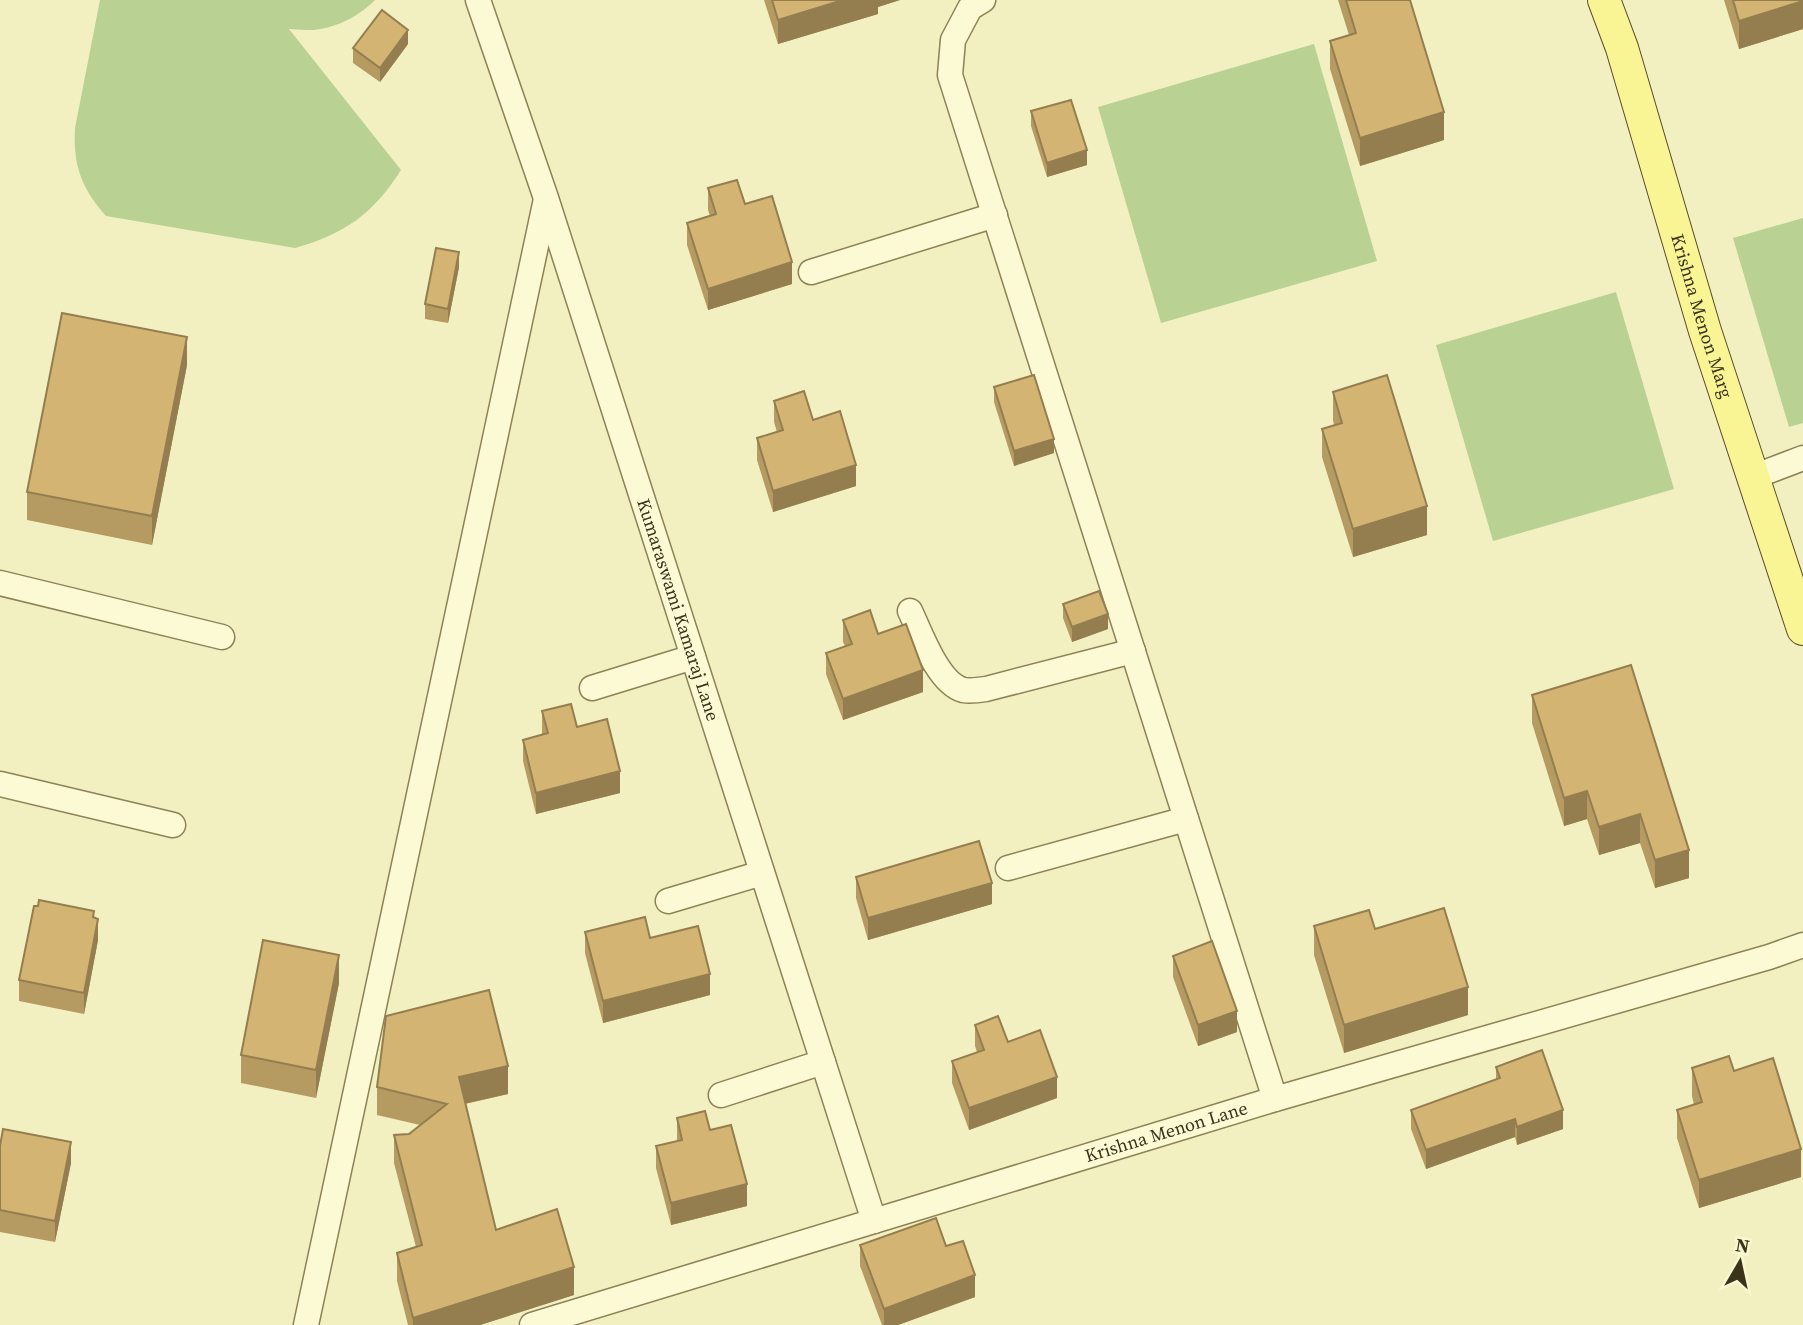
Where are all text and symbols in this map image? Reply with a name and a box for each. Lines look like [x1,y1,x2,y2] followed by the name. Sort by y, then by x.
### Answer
[1665,231,1739,401] street label: Krishna Menon Marg
[631,496,726,724] street label: Kumaraswami Kamaraj Lane
[1082,1095,1251,1168] street label: Krishna Menon Lane
[1705,1227,1775,1297] north arrow
[1734,1231,1752,1259] text: N

